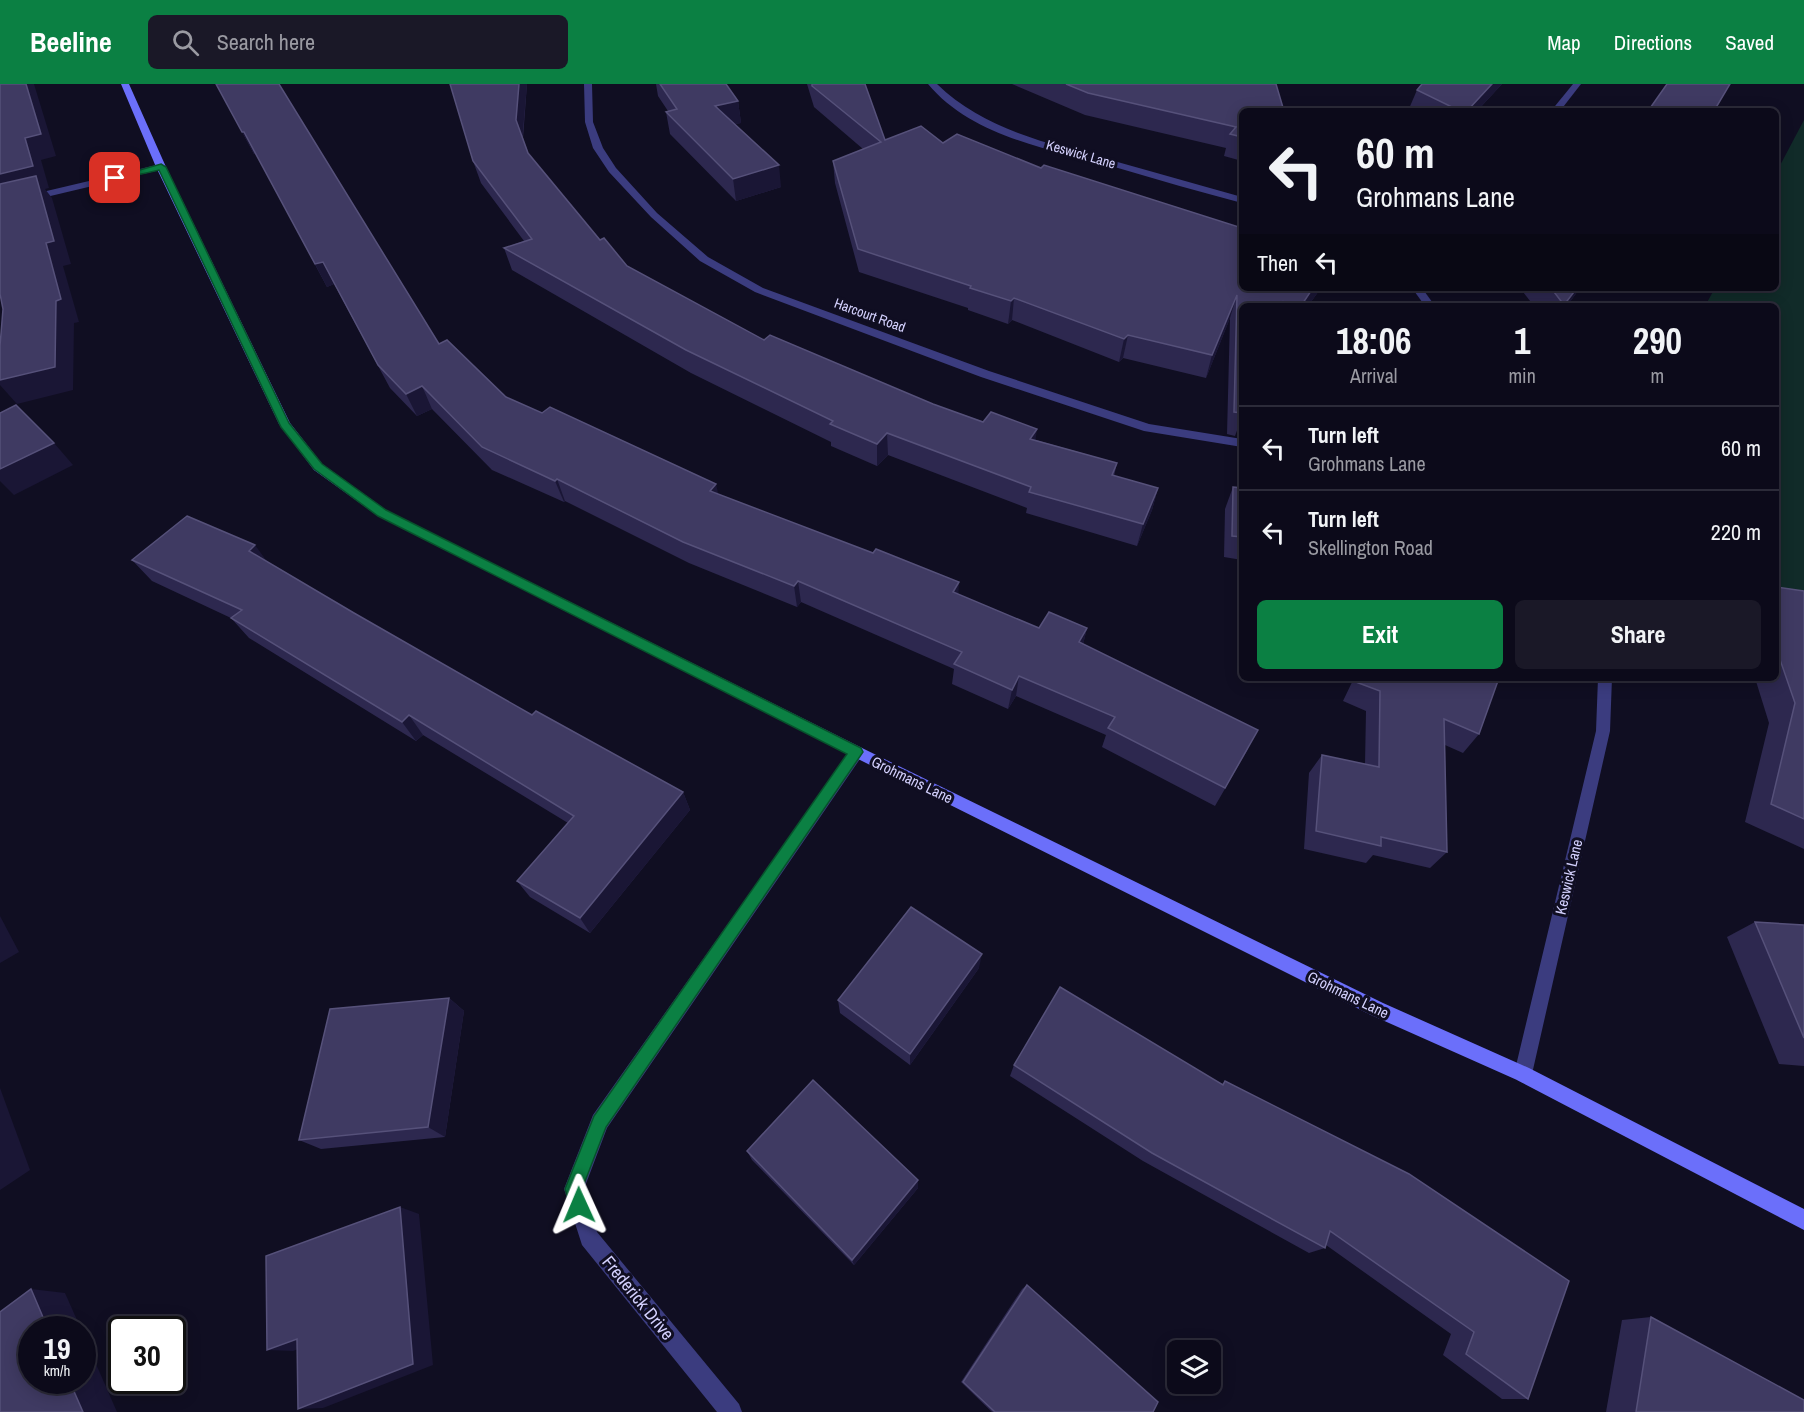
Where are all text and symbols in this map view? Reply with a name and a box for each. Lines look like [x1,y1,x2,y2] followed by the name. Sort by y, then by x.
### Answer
[148,15,568,69] search box
[30,23,112,61] text: Beeline
[169,26,202,59] icon: search
[217,27,315,57] text: Search here
[1547,28,1581,57] text: Map
[1614,28,1692,57] text: Directions
[1725,28,1774,57] text: Saved
[1356,125,1435,181] text: 60 m
[1257,132,1335,210] icon: left
[1044,135,1118,173] street label: Keswick Lane
[89,152,140,203] pin
[98,161,131,194] icon: arrive
[1356,179,1515,215] text: Grohmans Lane
[1310,246,1343,279] icon: left
[1257,248,1298,278] text: Then
[832,294,908,336] street label: Harcourt Road
[1336,317,1411,365] text: 18:06
[1514,317,1530,365] text: 1
[1633,317,1682,365] text: 290
[1350,362,1397,389] text: Arrival
[1508,362,1536,389] text: min
[1651,362,1664,389] text: m
[1308,420,1379,450] text: Turn left
[1257,432,1290,465] icon: left
[1721,433,1761,463] text: 60 m
[1308,450,1426,477] text: Grohmans Lane
[1308,504,1379,534] text: Turn left
[1257,516,1290,549] icon: left
[1711,517,1761,547] text: 220 m
[1308,534,1433,561] text: Skellington Road
[1257,600,1503,669] button: Exit
[1515,600,1761,669] button: Share
[868,751,957,808] street label: Grohmans Lane
[1550,837,1587,917] street label: Keswick Lane
[1304,966,1393,1023] street label: Grohmans Lane
[547,1173,611,1237] position arrow
[597,1250,680,1345] street label: Frederick Drive
[108,1316,186,1394] speed limit sign: 30
[43,1328,71,1368] text: 19
[1167,1340,1221,1394] map controls
[1167,1340,1221,1394] button: layers
[44,1360,70,1381] text: km/h

